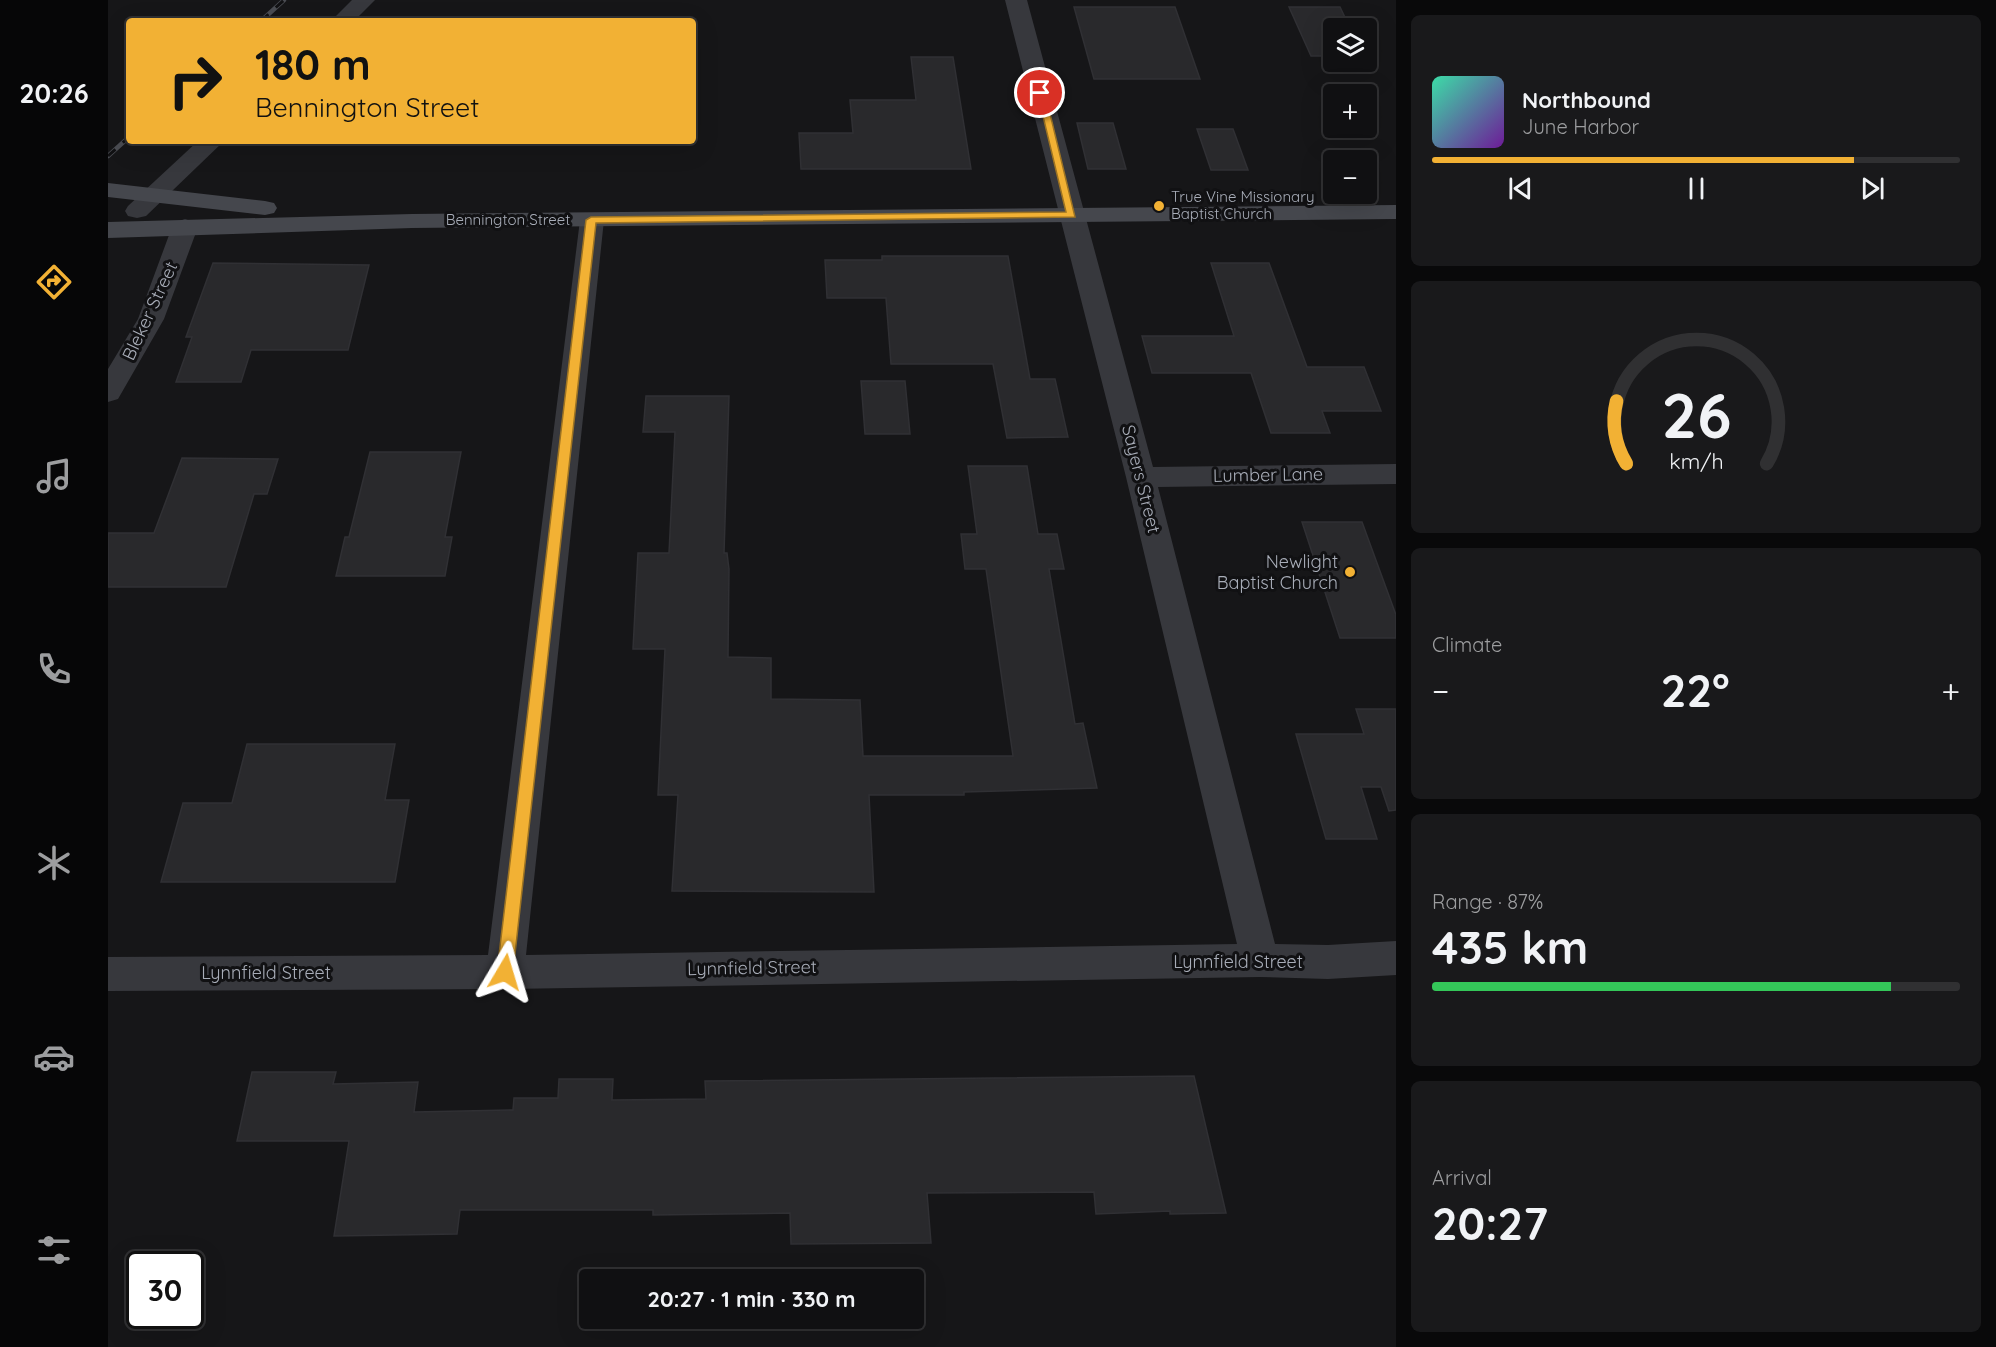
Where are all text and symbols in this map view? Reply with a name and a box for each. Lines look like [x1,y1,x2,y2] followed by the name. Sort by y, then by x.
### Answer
[1323,18,1377,204] map controls
[1323,18,1377,72] button: layers
[255,38,371,91] text: 180 m
[156,42,234,120] icon: right
[1014,67,1065,118] pin
[19,76,89,110] text: 20:26
[1023,76,1056,109] icon: arrive
[1323,84,1377,138] button: +
[1522,86,1651,114] text: Northbound
[255,90,479,124] text: Bennington Street
[1522,114,1639,139] text: June Harbor
[1323,150,1377,204] button: −
[1504,172,1537,205] icon: previous
[1680,172,1713,205] icon: pause
[1856,172,1889,205] icon: next
[1171,187,1314,223] place label: True Vine Missionary Baptist Church
[1152,199,1166,213] marker: True Vine Missionary Baptist Church
[446,210,570,229] street label: Bennington Street
[117,258,182,364] street label: Bleker Street
[33,261,75,303] icon: directions
[1661,376,1731,454] text: 26
[1117,422,1166,535] street label: Sayers Street
[1669,449,1723,475] text: km/h
[33,455,75,497] icon: music
[1213,462,1323,487] street label: Lumber Lane
[1217,550,1338,594] place label: Newlight Baptist Church
[1343,565,1357,579] marker: Newlight Baptist Church
[1432,632,1502,657] text: Climate
[33,648,75,690] icon: phone
[1661,662,1730,718] text: 22°
[1432,670,1449,711] text: −
[1941,670,1960,711] text: +
[33,842,75,884] icon: climate
[1432,889,1543,914] text: Range · 87%
[1432,919,1588,975] text: 435 km
[473,940,537,1004] position arrow
[1173,950,1303,973] street label: Lynnfield Street
[687,955,817,980] street label: Lynnfield Street
[201,961,331,984] street label: Lynnfield Street
[33,1036,75,1078] icon: car
[1432,1165,1492,1190] text: Arrival
[1432,1195,1548,1251] text: 20:27
[33,1229,75,1271] icon: filters
[126,1251,204,1329] speed limit sign: 30
[648,1285,855,1313] text: 20:27 · 1 min · 330 m

